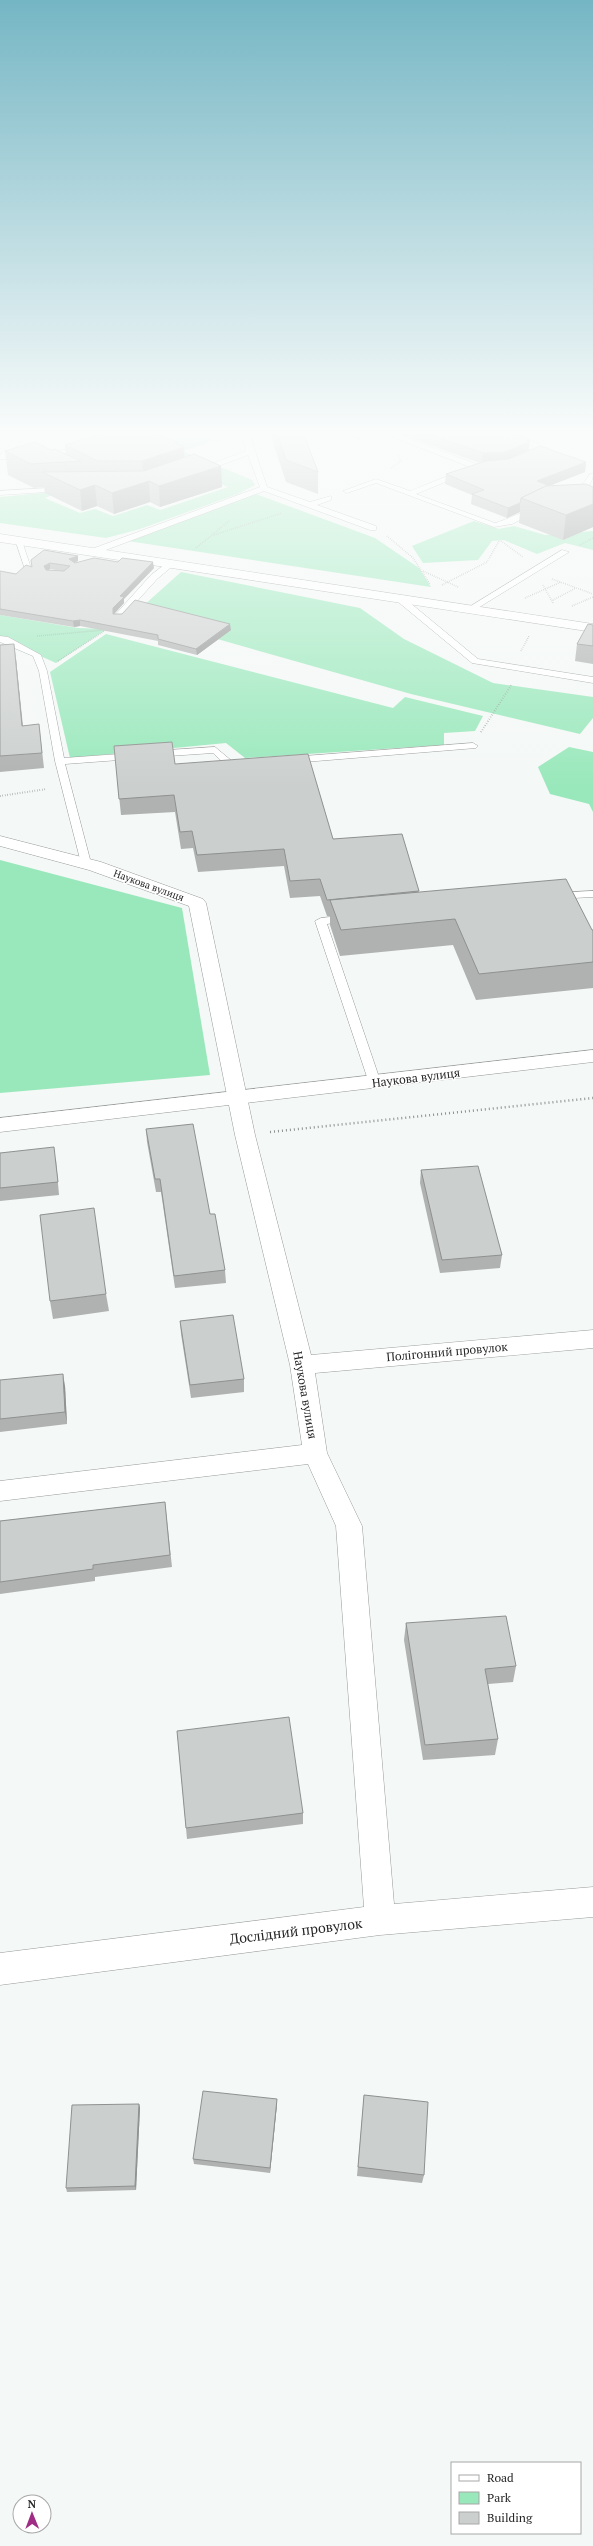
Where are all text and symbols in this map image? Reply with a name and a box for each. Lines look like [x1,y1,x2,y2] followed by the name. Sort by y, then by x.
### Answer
[112,867,186,904] street label: Наукова вулиця
[371,1065,461,1090] street label: Наукова вулиця
[386,1339,509,1364] street label: Полігонний провулок
[290,1350,321,1440] street label: Наукова вулиця
[229,1913,364,1948] street label: Дослідний провулок
[451,2462,581,2534] legend
[487,2470,514,2485] text: Road
[487,2490,512,2505] text: Park
[12,2494,52,2534] north arrow
[28,2497,37,2511] text: N
[487,2510,533,2525] text: Building

